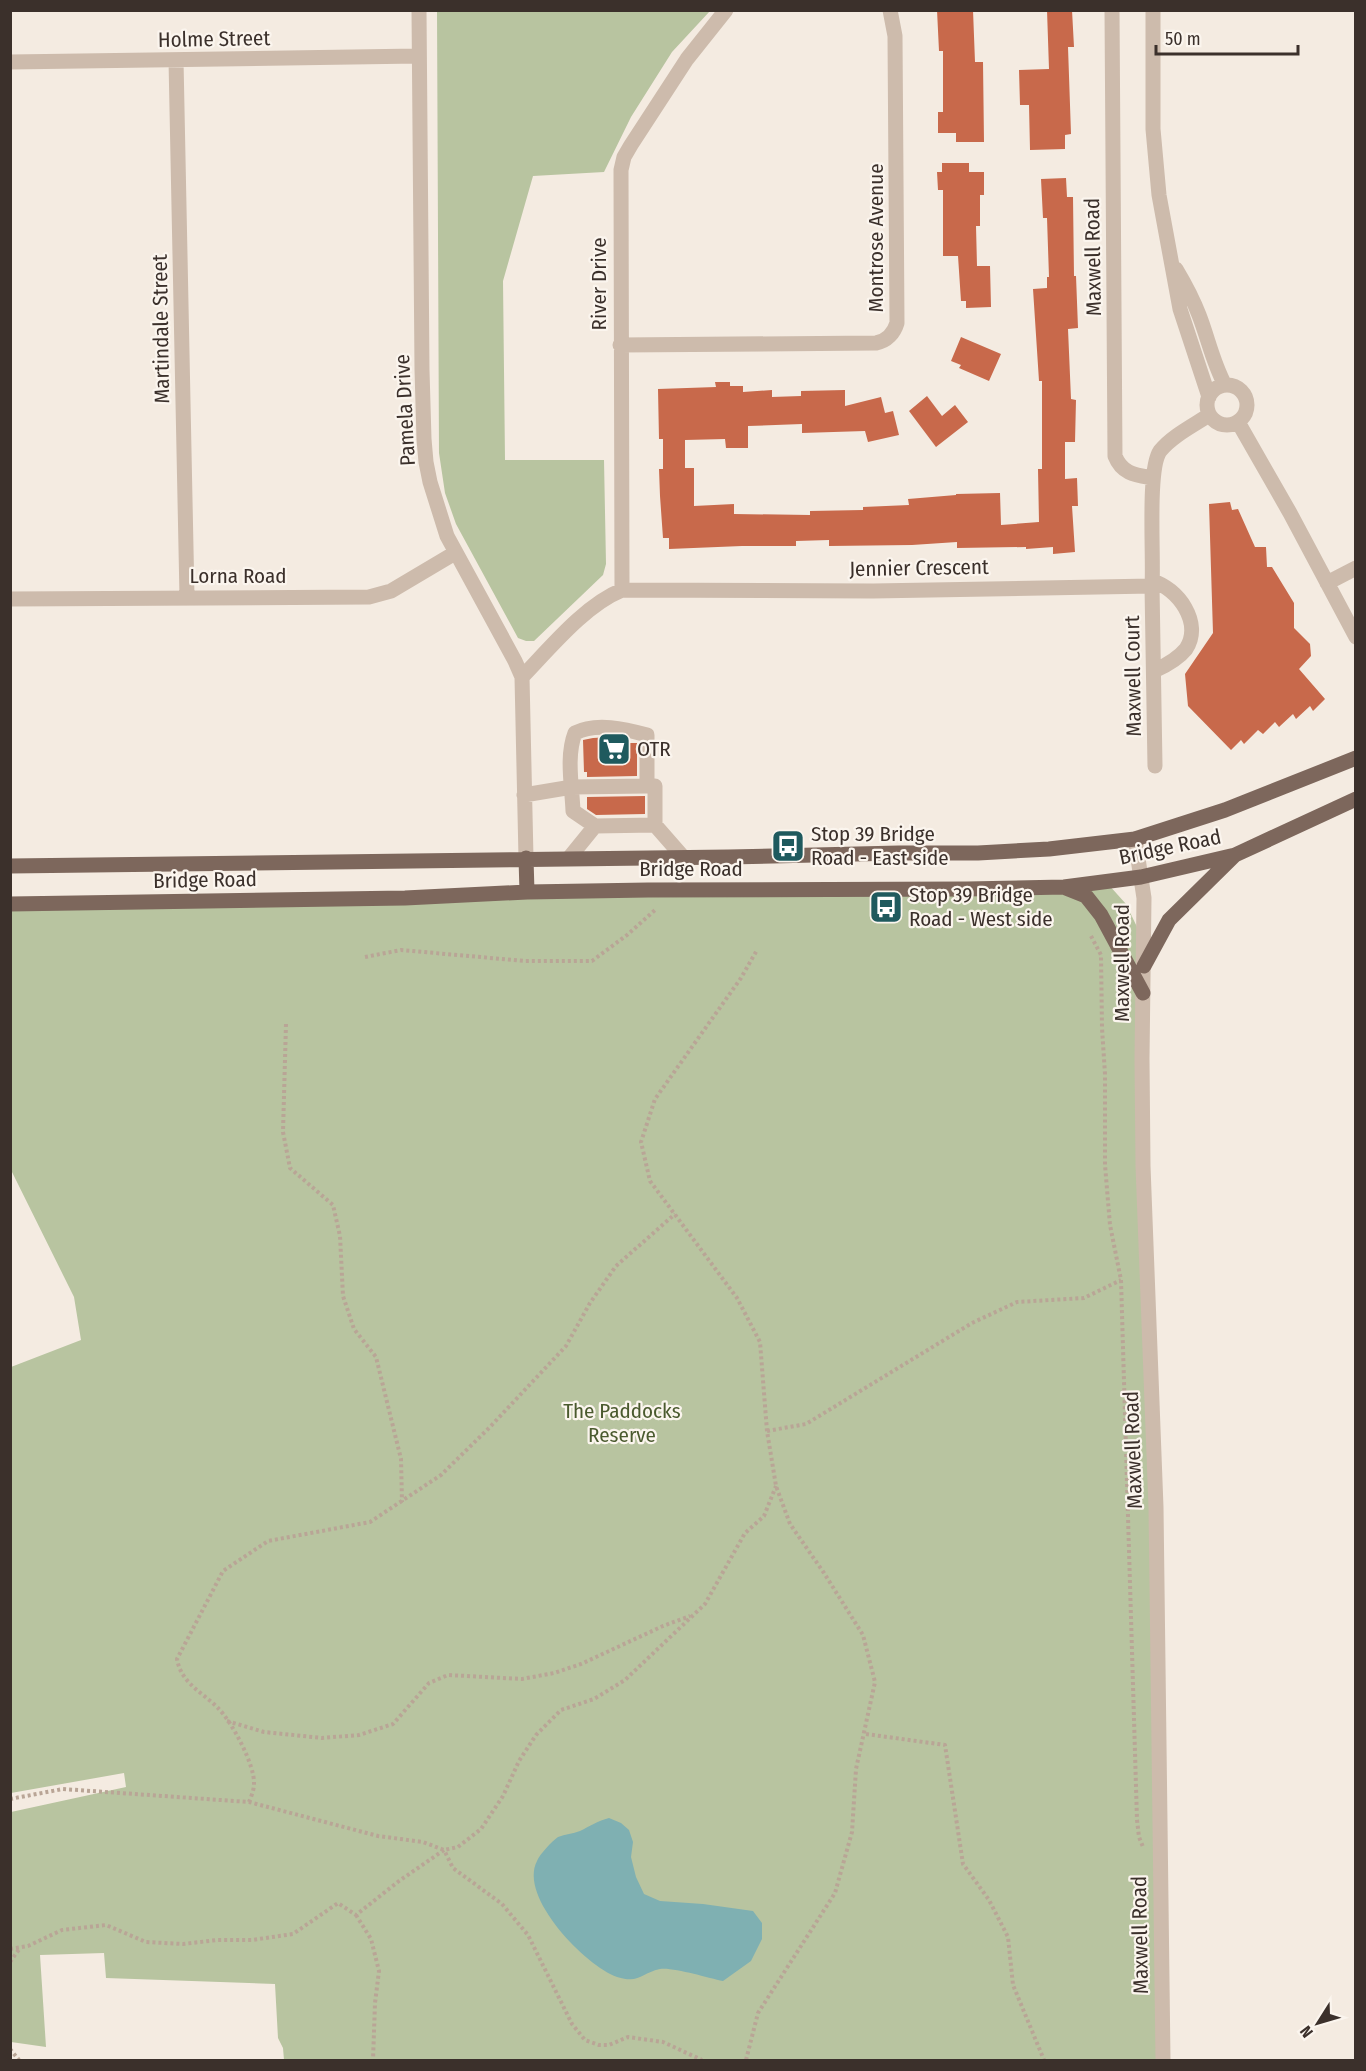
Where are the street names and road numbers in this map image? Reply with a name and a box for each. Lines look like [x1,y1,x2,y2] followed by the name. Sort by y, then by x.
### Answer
[158,25,271,53] street label: Holme Street
[863,163,889,313] street label: Montrose Avenue
[1079,198,1107,316] street label: Maxwell Road
[586,237,612,331] street label: River Drive
[147,254,175,404] street label: Martindale Street
[389,353,421,467] street label: Pamela Drive
[849,554,989,582] street label: Jennier Crescent
[189,563,287,589] street label: Lorna Road
[1119,615,1147,737] street label: Maxwell Court
[1117,823,1223,871] street label: Bridge Road
[639,856,743,882] street label: Bridge Road
[153,866,257,894] street label: Bridge Road
[1109,904,1135,1022] street label: Maxwell Road
[1118,1391,1148,1509] street label: Maxwell Road
[1126,1876,1154,1994] street label: Maxwell Road

